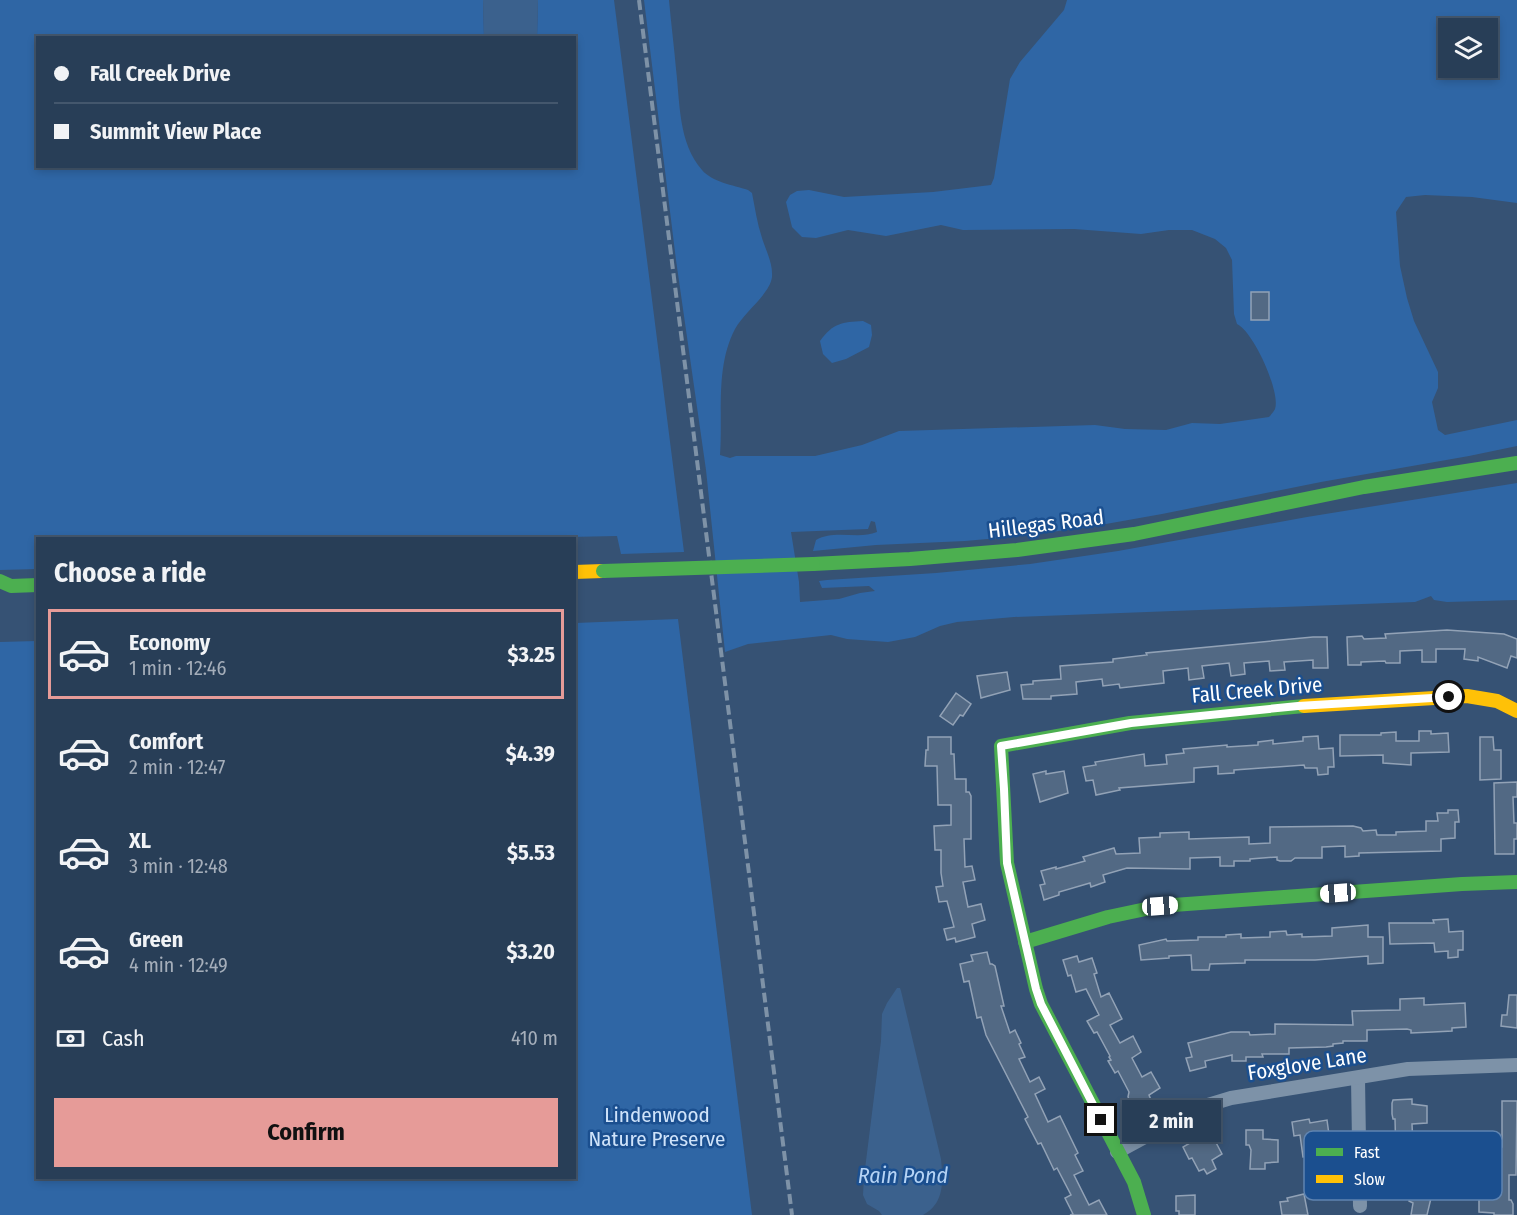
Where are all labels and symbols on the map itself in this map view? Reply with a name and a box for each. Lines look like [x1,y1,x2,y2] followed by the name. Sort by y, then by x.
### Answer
[987,504,1105,544] street label: Hillegas Road
[1191,671,1323,709] street label: Fall Creek Drive
[1435,683,1462,710] route start
[1319,883,1357,903] car
[1141,896,1179,916] car
[1246,1042,1368,1086] street label: Foxglove Lane
[1122,1099,1221,1141] callout: 2 min
[589,1102,725,1152] park label: Lindenwood Nature Preserve
[1087,1106,1114,1133] route end
[1304,1131,1502,1200] legend
[1354,1143,1381,1162] text: Fast
[858,1162,949,1189] water label: Rain Pond
[1354,1170,1385,1189] text: Slow

